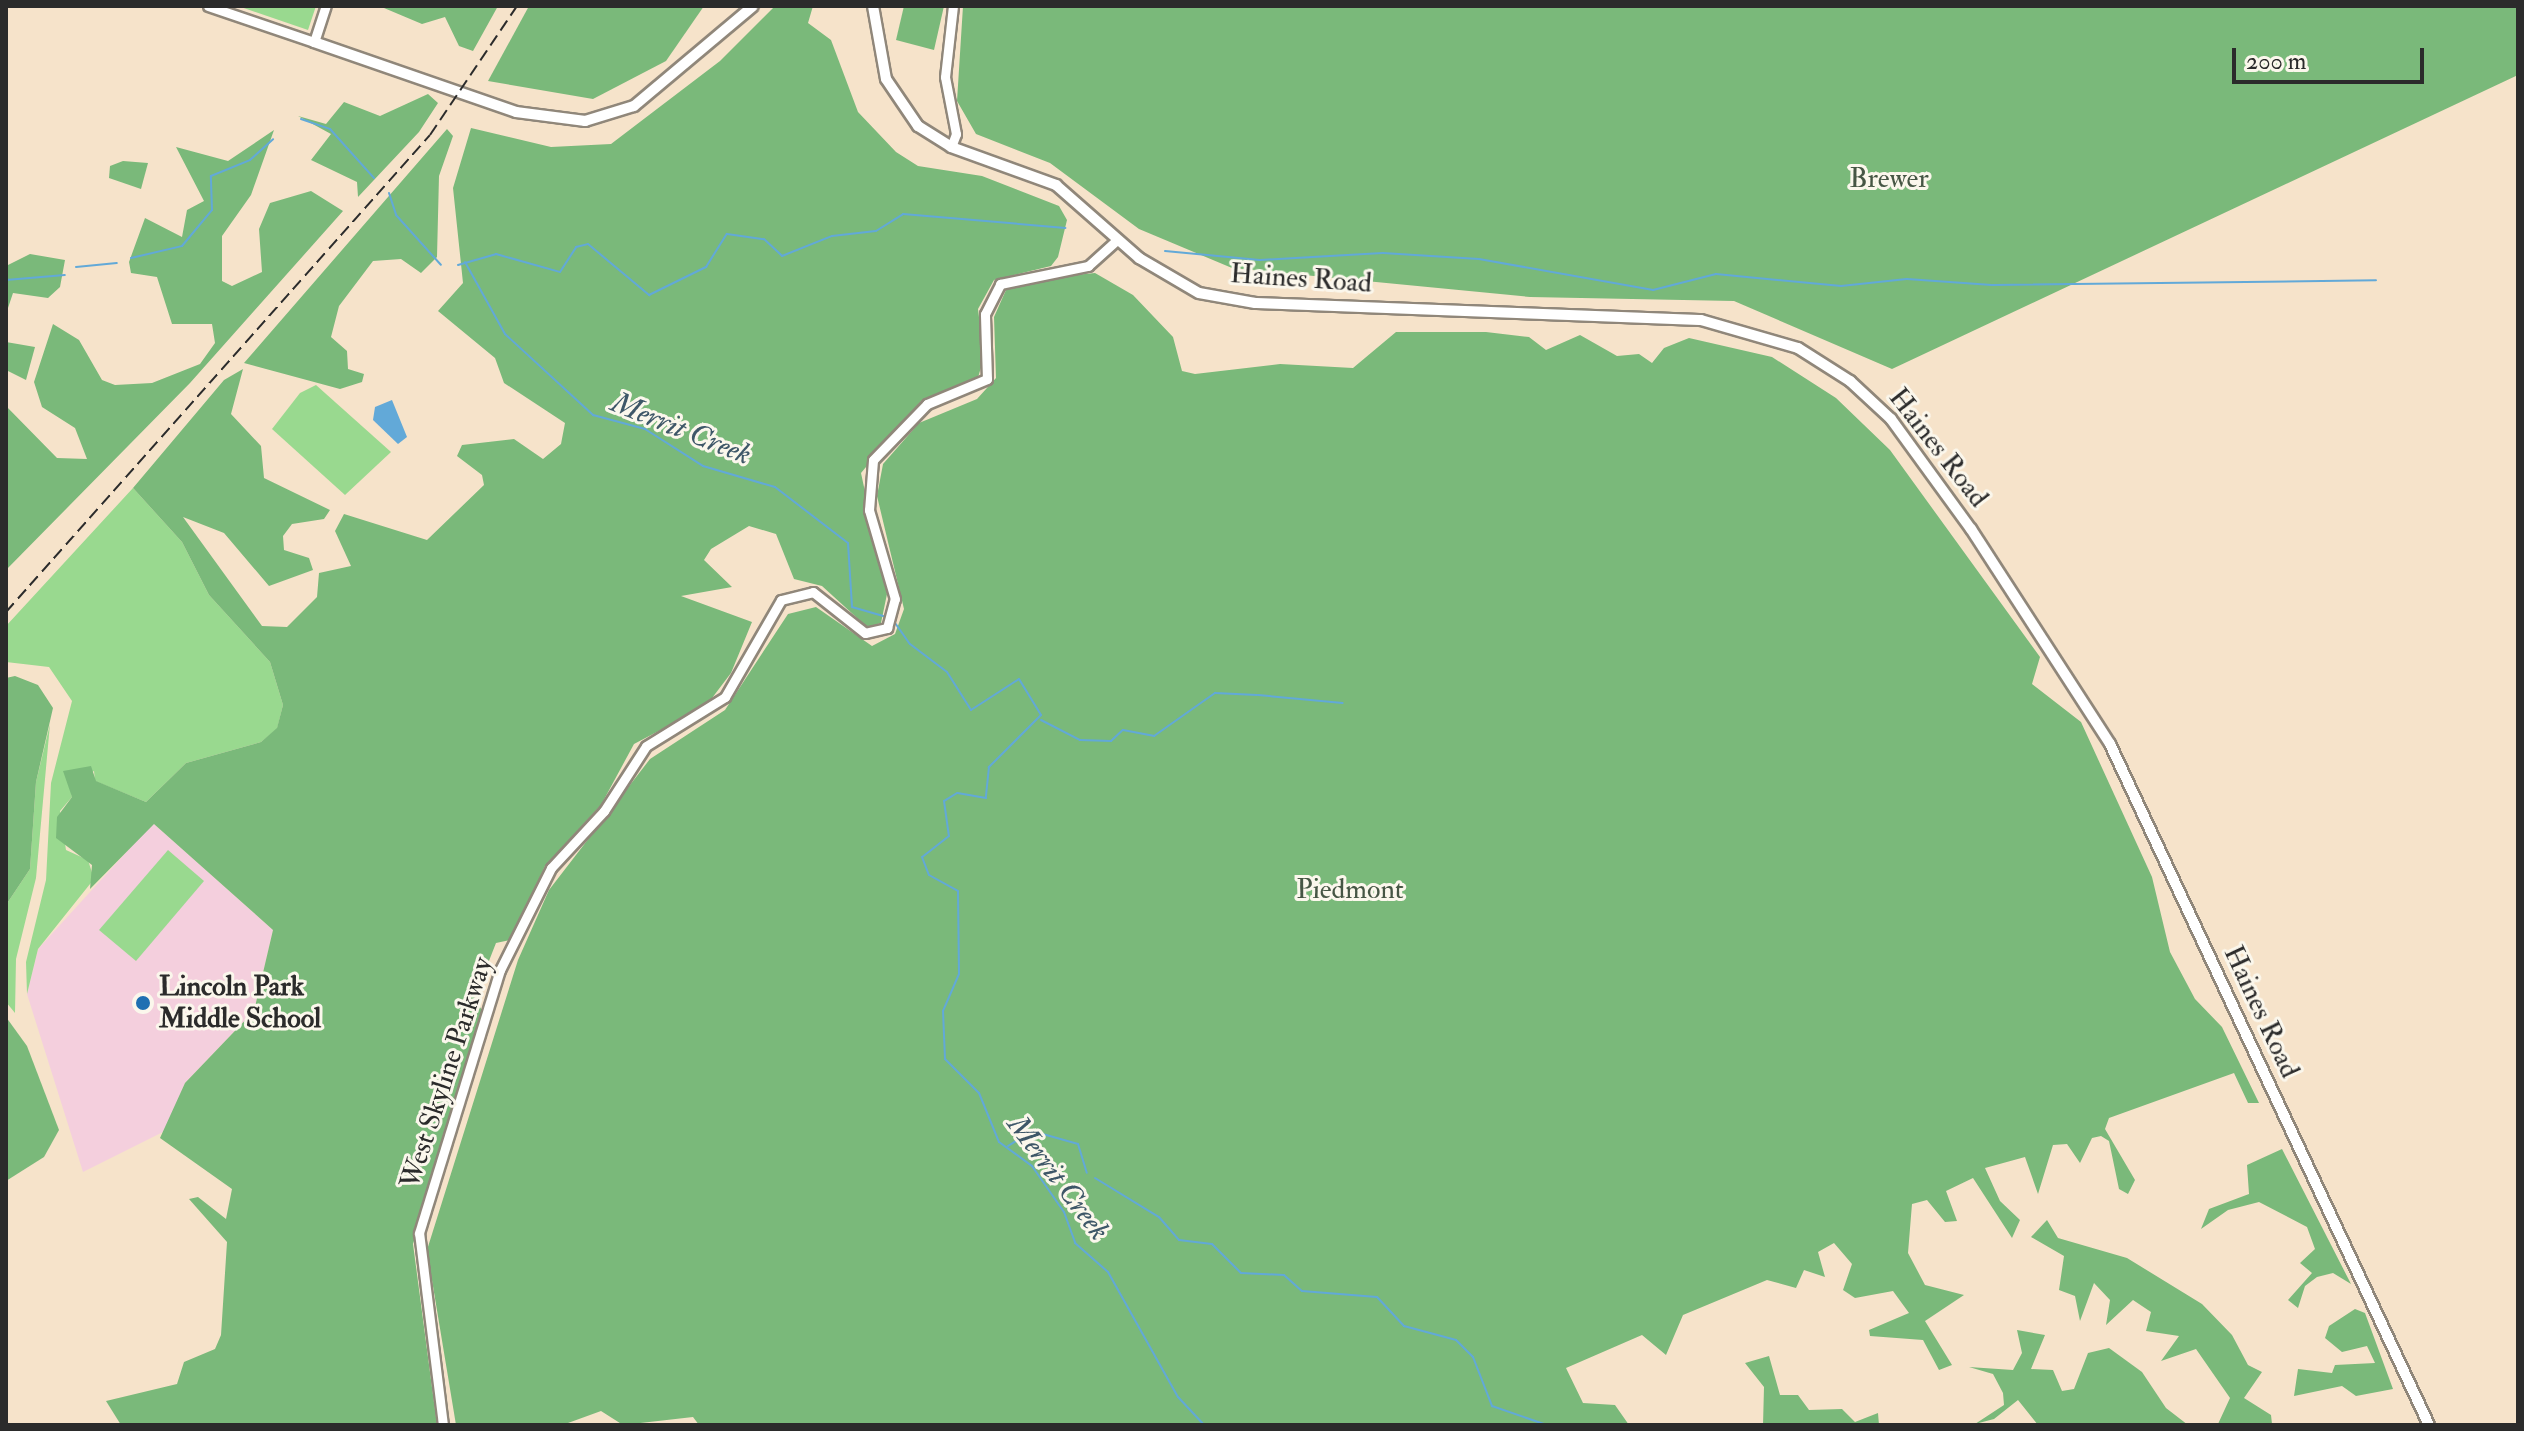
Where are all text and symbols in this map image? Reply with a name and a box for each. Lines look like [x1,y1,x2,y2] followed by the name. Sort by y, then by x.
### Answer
[2236,32,2428,82] scale bar
[2246,46,2306,77] text: 200 m
[1849,162,1929,196] park label: Brewer
[1229,257,1373,301] street label: Haines Road
[1881,382,1995,514] street label: Haines Road
[606,385,756,473] water label: Merrit Creek
[1296,873,1404,907] park label: Piedmont
[2216,941,2306,1083] street label: Haines Road
[394,953,500,1193] street label: West Skyline Parkway
[159,970,321,1036] place label: Lincoln Park Middle School
[134,994,152,1012] marker: Lincoln Park Middle School
[999,1108,1117,1248] water label: Merrit Creek

